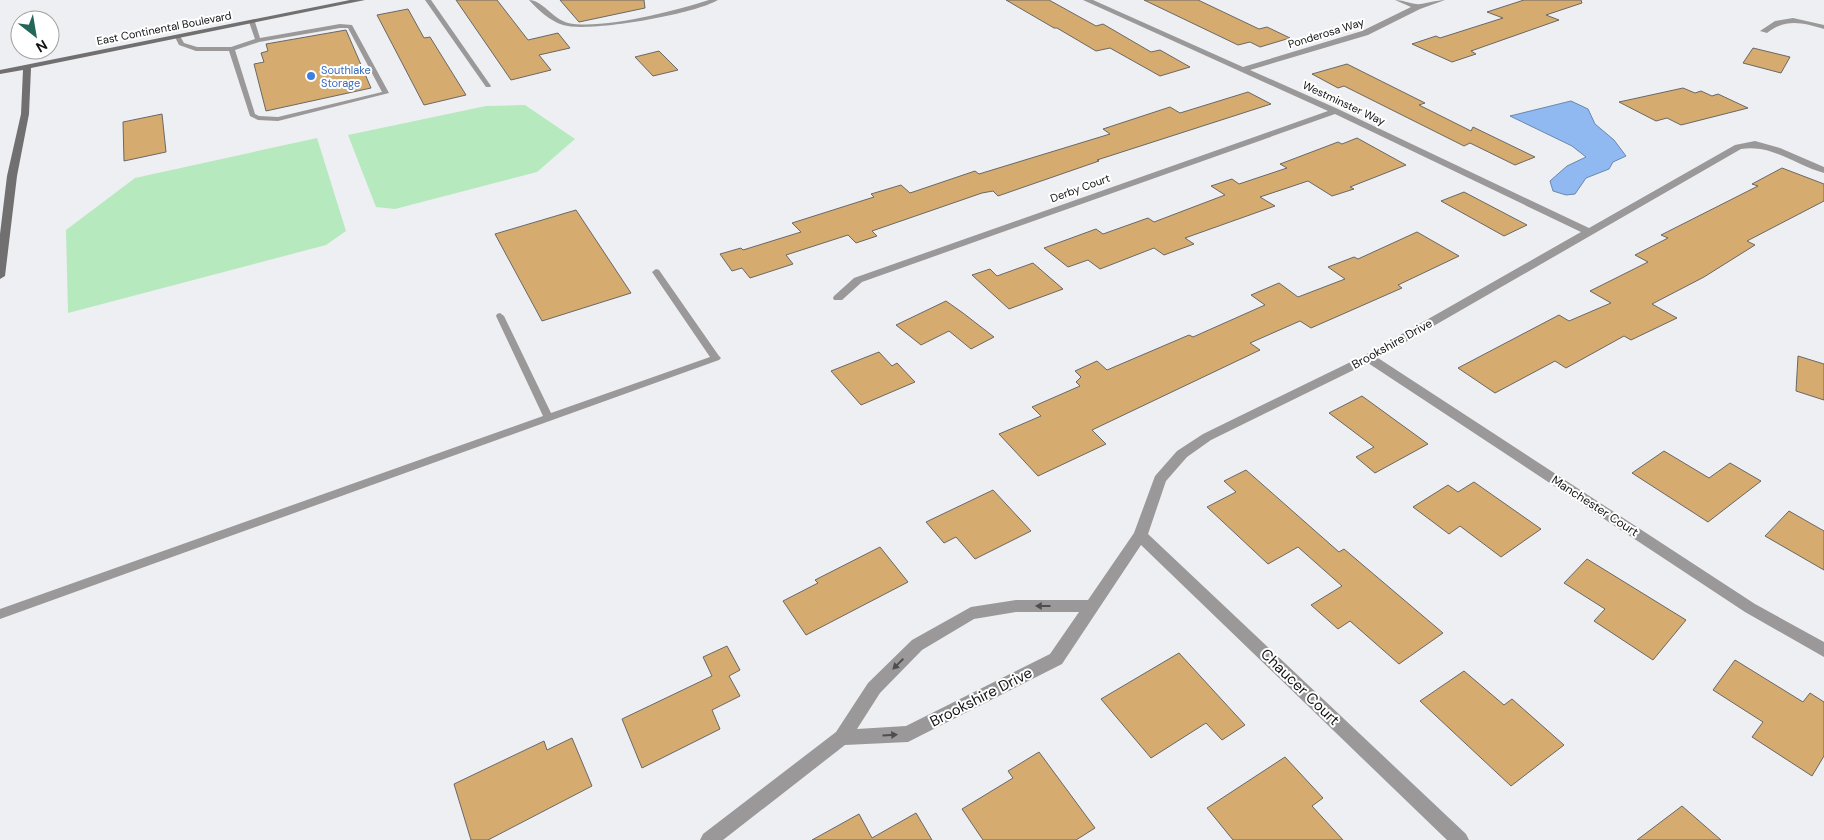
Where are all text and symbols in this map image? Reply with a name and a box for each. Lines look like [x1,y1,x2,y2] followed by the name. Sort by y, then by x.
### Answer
[95,8,233,48] street label: East Continental Boulevard
[10,10,60,60] north arrow
[1286,15,1366,51] street label: Ponderosa Way
[33,36,51,56] text: N
[321,63,371,90] place label: Southlake Storage
[305,70,317,82] marker: Southlake Storage
[1301,78,1387,128] street label: Westminster Way
[1048,171,1112,205] street label: Derby Court
[1349,315,1435,373] street label: Brookshire Drive
[1548,472,1642,540] street label: Manchester Court
[1035,602,1051,610] one-way arrow
[1256,644,1344,730] street label: Chaucer Court
[892,658,904,670] one-way arrow
[926,663,1036,731] street label: Brookshire Drive
[883,731,899,739] one-way arrow

